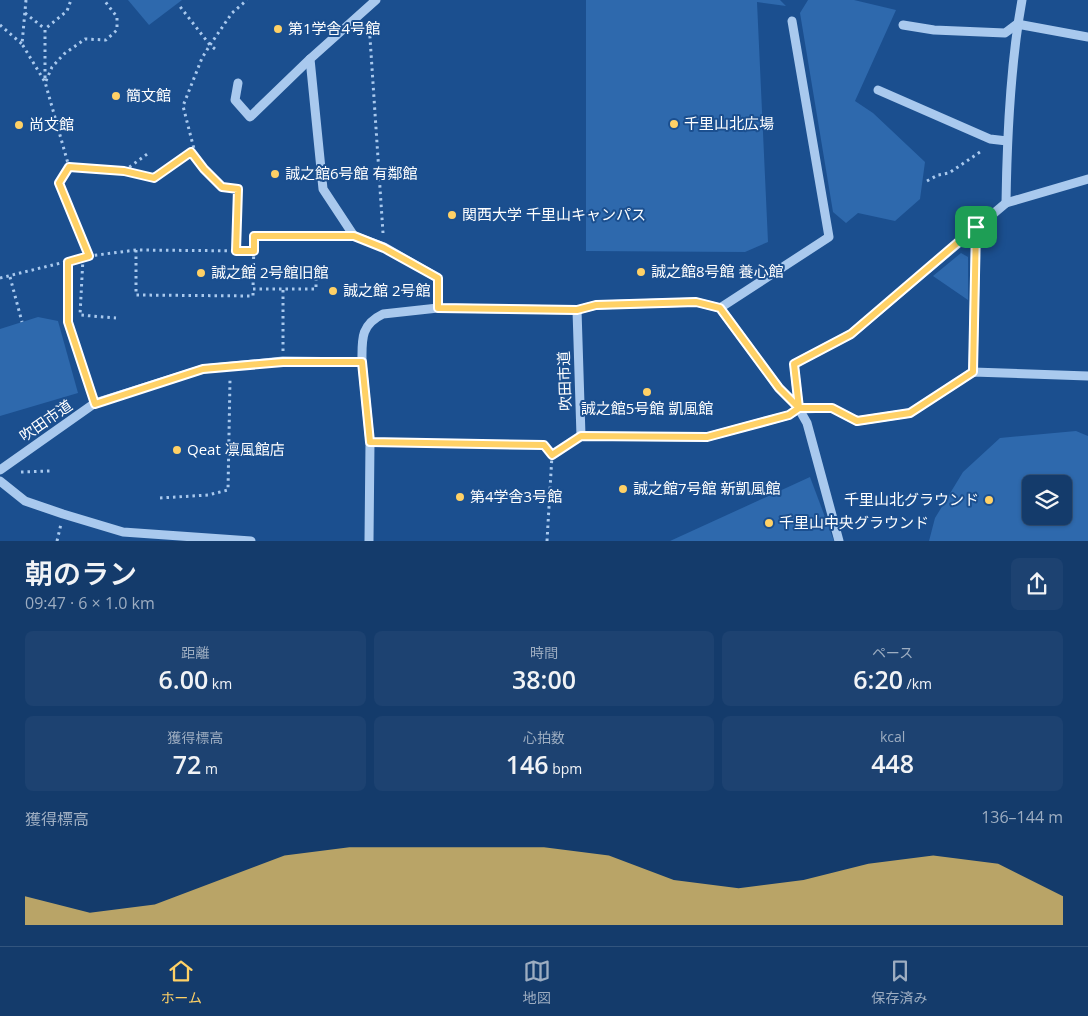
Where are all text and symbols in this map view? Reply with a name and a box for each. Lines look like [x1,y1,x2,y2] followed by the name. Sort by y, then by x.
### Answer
[288,18,380,38] place label: 第1学舎4号館
[272,23,284,35] marker: 第1学舎4号館
[126,85,171,105] place label: 簡文館
[110,90,122,102] marker: 簡文館
[684,113,774,133] place label: 千里山北広場
[29,114,74,134] place label: 尚文館
[668,118,680,130] marker: 千里山北広場
[13,119,25,131] marker: 尚文館
[285,163,417,183] place label: 誠之館6号館 有鄰館
[269,168,281,180] marker: 誠之館6号館 有鄰館
[462,204,646,224] place label: 関西大学 千里山キャンパス
[955,206,997,248] pin
[446,209,458,221] marker: 関西大学 千里山キャンパス
[962,213,990,241] icon: arrive
[651,261,783,281] place label: 誠之館8号館 養心館
[211,262,328,282] place label: 誠之館 2号館旧館
[635,266,647,278] marker: 誠之館8号館 養心館
[195,267,207,279] marker: 誠之館 2号館旧館
[343,280,430,300] place label: 誠之館 2号館
[327,285,339,297] marker: 誠之館 2号館
[553,351,575,411] street label: 吹田市道
[641,386,653,398] marker: 誠之館5号館 凱風館
[15,395,76,446] street label: 吹田市道
[581,398,713,418] place label: 誠之館5号館 凱風館
[187,439,285,459] place label: Qeat 凛風館店
[171,444,183,456] marker: Qeat 凛風館店
[1022,475,1072,525] map controls
[1022,475,1072,525] button: layers
[633,478,780,498] place label: 誠之館7号館 新凱風館
[617,483,629,495] marker: 誠之館7号館 新凱風館
[470,486,562,506] place label: 第4学舎3号館
[844,489,979,509] place label: 千里山北グラウンド
[454,491,466,503] marker: 第4学舎3号館
[983,494,995,506] marker: 千里山北グラウンド
[779,512,929,532] place label: 千里山中央グラウンド
[763,517,775,529] marker: 千里山中央グラウンド
[25,554,137,592] text: 朝のラン
[1011,558,1063,610] button: share
[25,592,155,614] text: 09:47 · 6 × 1.0 km
[181,643,209,662] text: 距離
[530,643,558,662] text: 時間
[872,643,913,662] text: ペース
[158,662,208,696] text: 6.00
[512,662,576,696] text: 38:00
[853,662,903,696] text: 6:20
[208,674,232,693] text: km
[903,674,932,693] text: /km
[880,727,905,746] text: kcal
[167,728,223,747] text: 獲得標高
[523,728,565,747] text: 心拍数
[871,746,914,780] text: 448
[173,747,201,781] text: 72
[506,747,549,781] text: 146
[201,759,218,778] text: m
[549,759,582,778] text: bpm
[981,806,1063,828] text: 136–144 m
[25,808,89,830] text: 獲得標高
[160,957,202,1007] tab: ホーム
[523,957,551,1007] tab: 地図
[872,957,928,1007] tab: 保存済み

